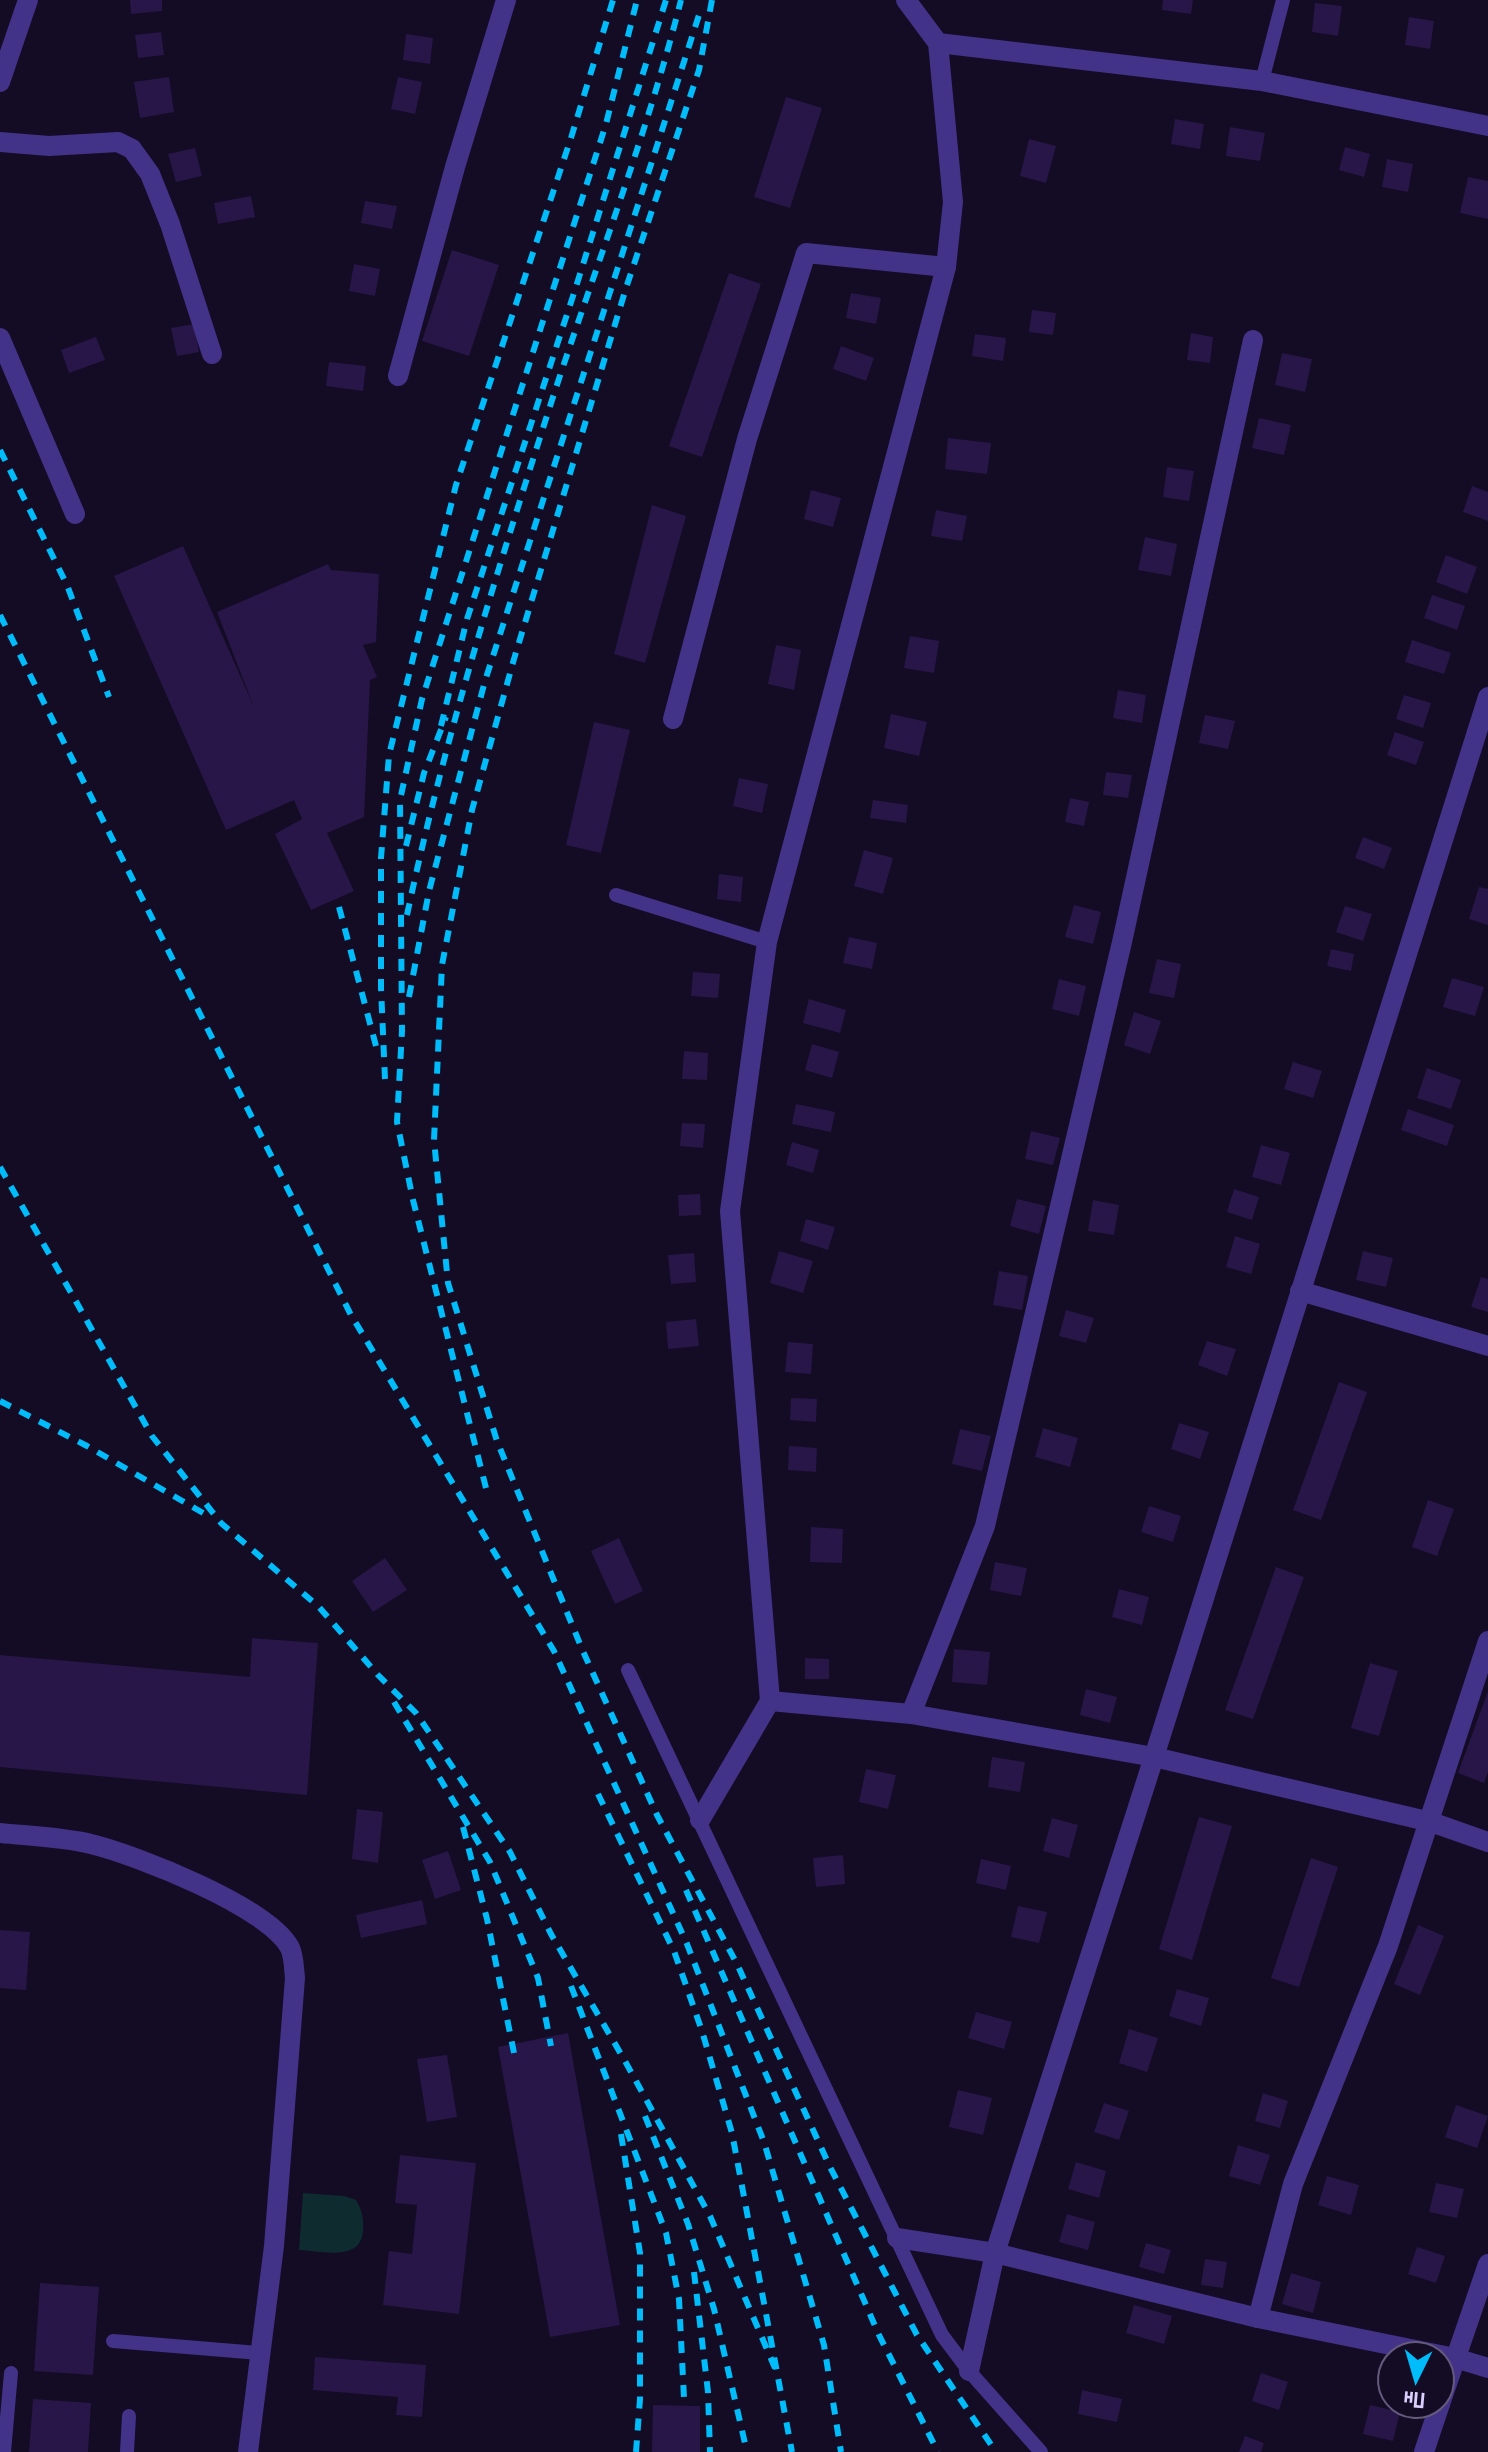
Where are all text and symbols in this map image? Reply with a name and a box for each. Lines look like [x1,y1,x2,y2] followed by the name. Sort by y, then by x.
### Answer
[1376,2340,1456,2420] north arrow
[1402,2385,1426,2415] text: Пн

